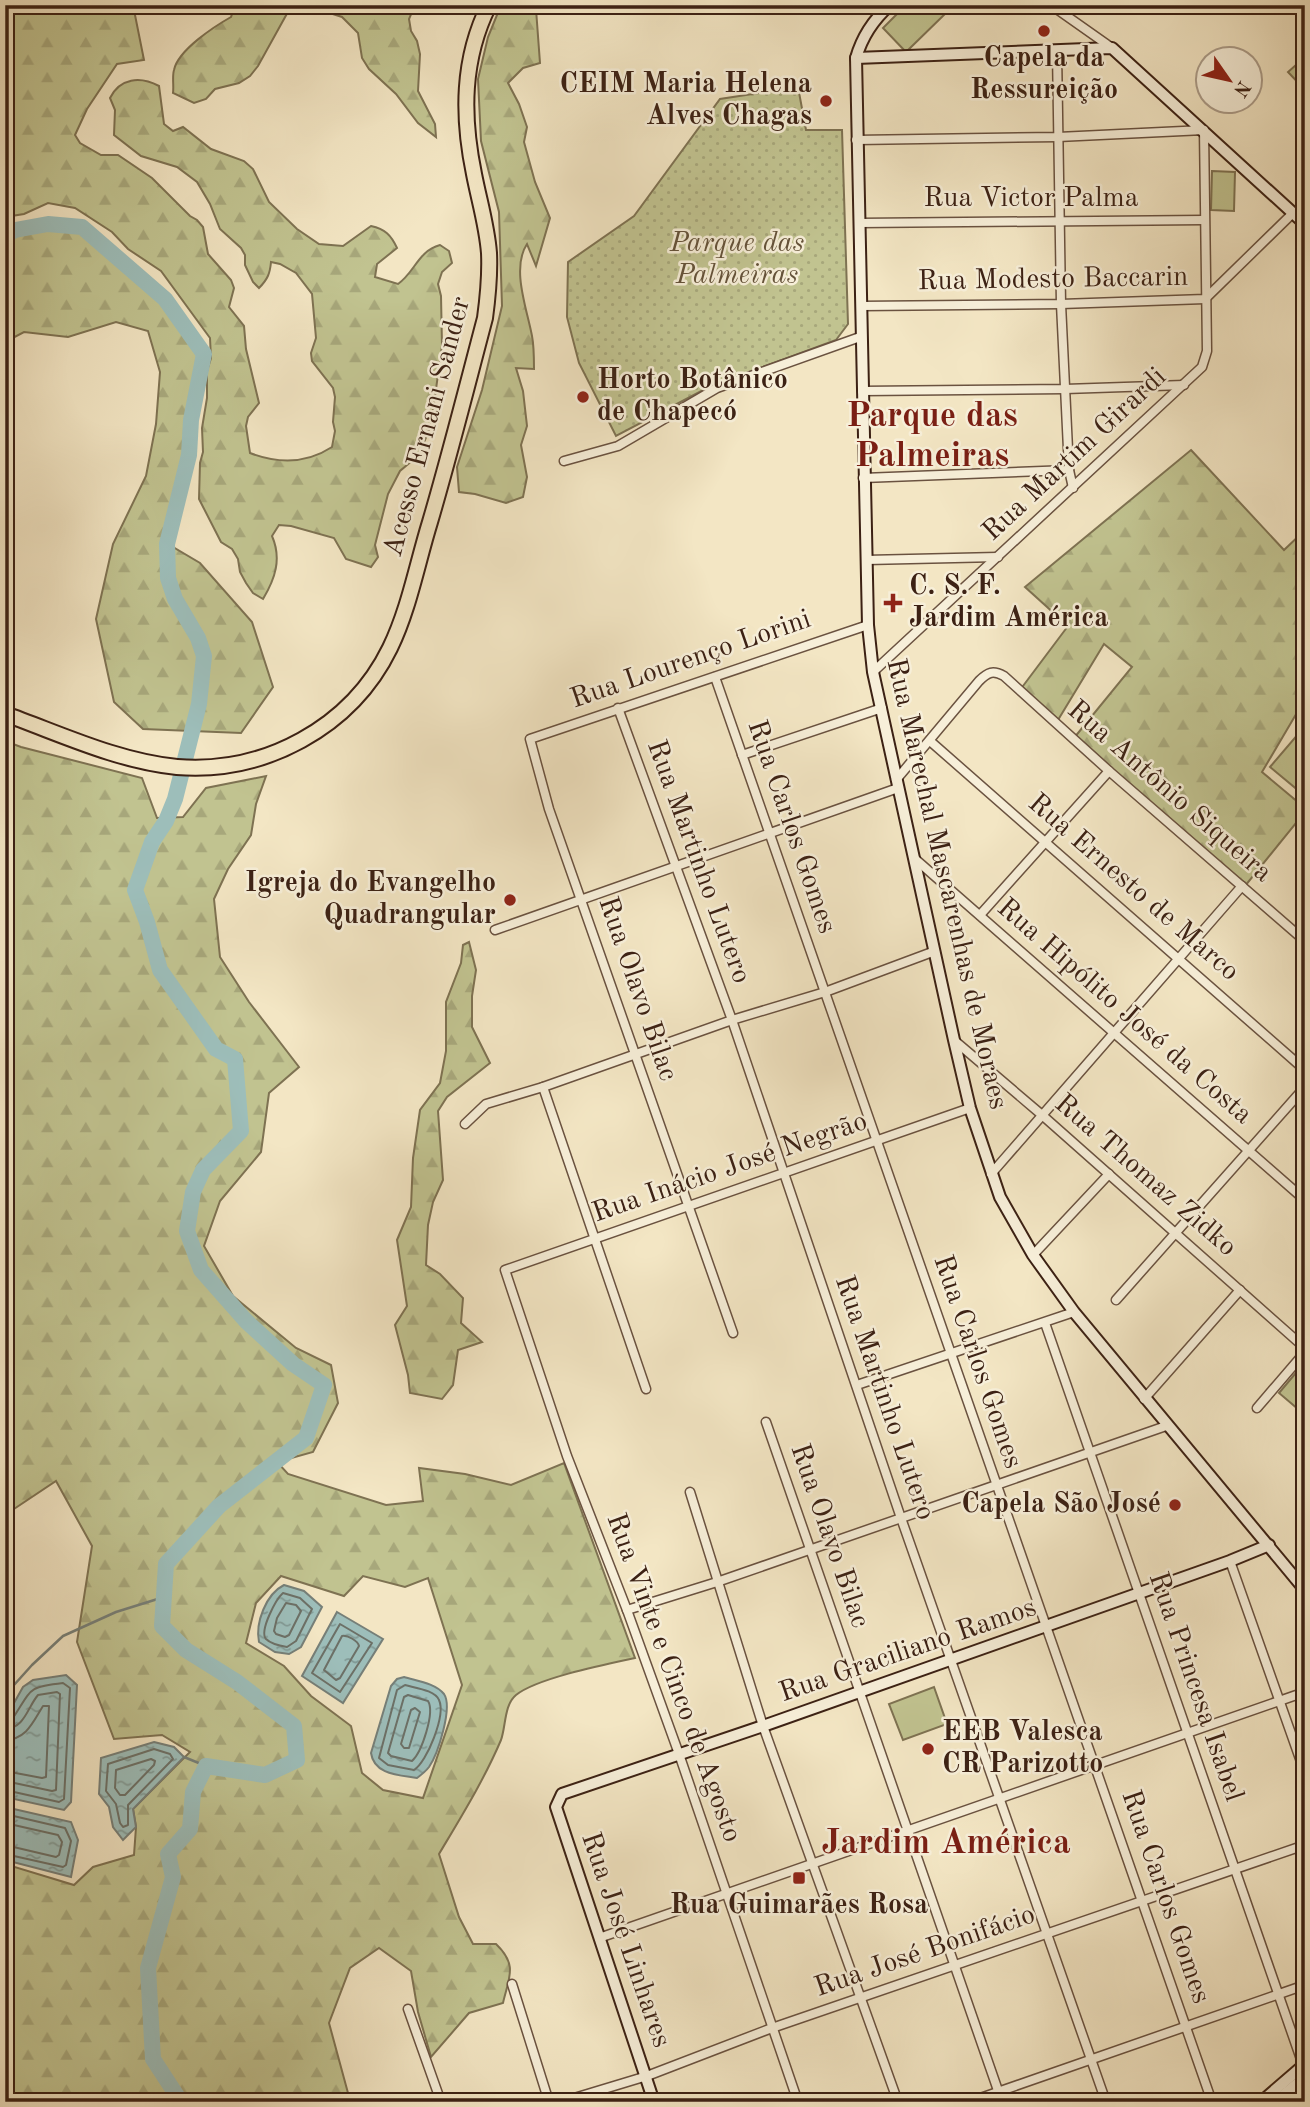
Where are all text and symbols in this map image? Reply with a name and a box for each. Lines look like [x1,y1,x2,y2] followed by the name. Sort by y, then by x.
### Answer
[1036,23,1052,39] marker: Capela da Ressureição
[970,45,1118,105] place label: Capela da Ressureição
[1194,46,1264,116] north arrow
[560,71,812,131] place label: CEIM Maria Helena Alves Chagas
[1229,77,1253,100] text: N
[818,93,834,109] marker: CEIM Maria Helena Alves Chagas
[923,185,1139,213] street label: Rua Victor Palma
[669,230,804,290] park label: Parque das Palmeiras
[917,264,1189,296] street label: Rua Modesto Baccarin
[380,294,476,560] street label: Acesso Ernani Sander
[978,363,1172,547] street label: Rua Martim Girardi
[597,367,788,427] place label: Horto Botânico de Chapecó
[575,389,591,405] marker: Horto Botânico de Chapecó
[846,399,1018,474] district label: Parque das Palmeiras
[909,573,1109,633] place label: C. S. F. Jardim América
[883,593,903,613] marker: C. S. F. Jardim América
[567,606,815,714] street label: Rua Lourenço Lorini
[880,656,1012,1112] street label: Rua Marechal Mascarenhas de Moraes
[1061,696,1277,888] street label: Rua Antônio Siqueira
[741,717,841,937] street label: Rua Carlos Gomes
[641,737,755,987] street label: Rua Martinho Lutero
[1022,789,1244,987] street label: Rua Ernesto de Marco
[245,870,496,930] place label: Igreja do Evangelho Quadrangular
[502,892,518,908] marker: Igreja do Evangelho Quadrangular
[592,893,682,1085] street label: Rua Olavo Bilac
[991,894,1257,1130] street label: Rua Hipólito José da Costa
[1049,1090,1241,1262] street label: Rua Thomaz Zidko
[589,1108,871,1228] street label: Rua Inácio José Negrão
[927,1252,1027,1472] street label: Rua Carlos Gomes
[829,1272,939,1524] street label: Rua Martinho Lutero
[784,1440,874,1632] street label: Rua Olavo Bilac
[961,1491,1161,1519] place label: Capela São José
[1167,1497,1183,1513] marker: Capela São José
[600,1510,746,1846] street label: Rua Vinte e Cinco de Agosto
[1143,1569,1247,1805] street label: Rua Princesa Isabel
[776,1594,1040,1708] street label: Rua Graciliano Ramos
[942,1719,1103,1779] place label: EEB Valesca CR Parizotto
[920,1741,936,1757] marker: EEB Valesca CR Parizotto
[1115,1787,1215,2007] street label: Rua Carlos Gomes
[821,1826,1071,1861] district label: Jardim América
[575,1829,675,2051] street label: Rua José Linhares
[791,1870,807,1886] marker: Rua Guimarães Rosa
[670,1892,928,1920] place label: Rua Guimarães Rosa
[811,1901,1039,2003] street label: Rua José Bonifácio

